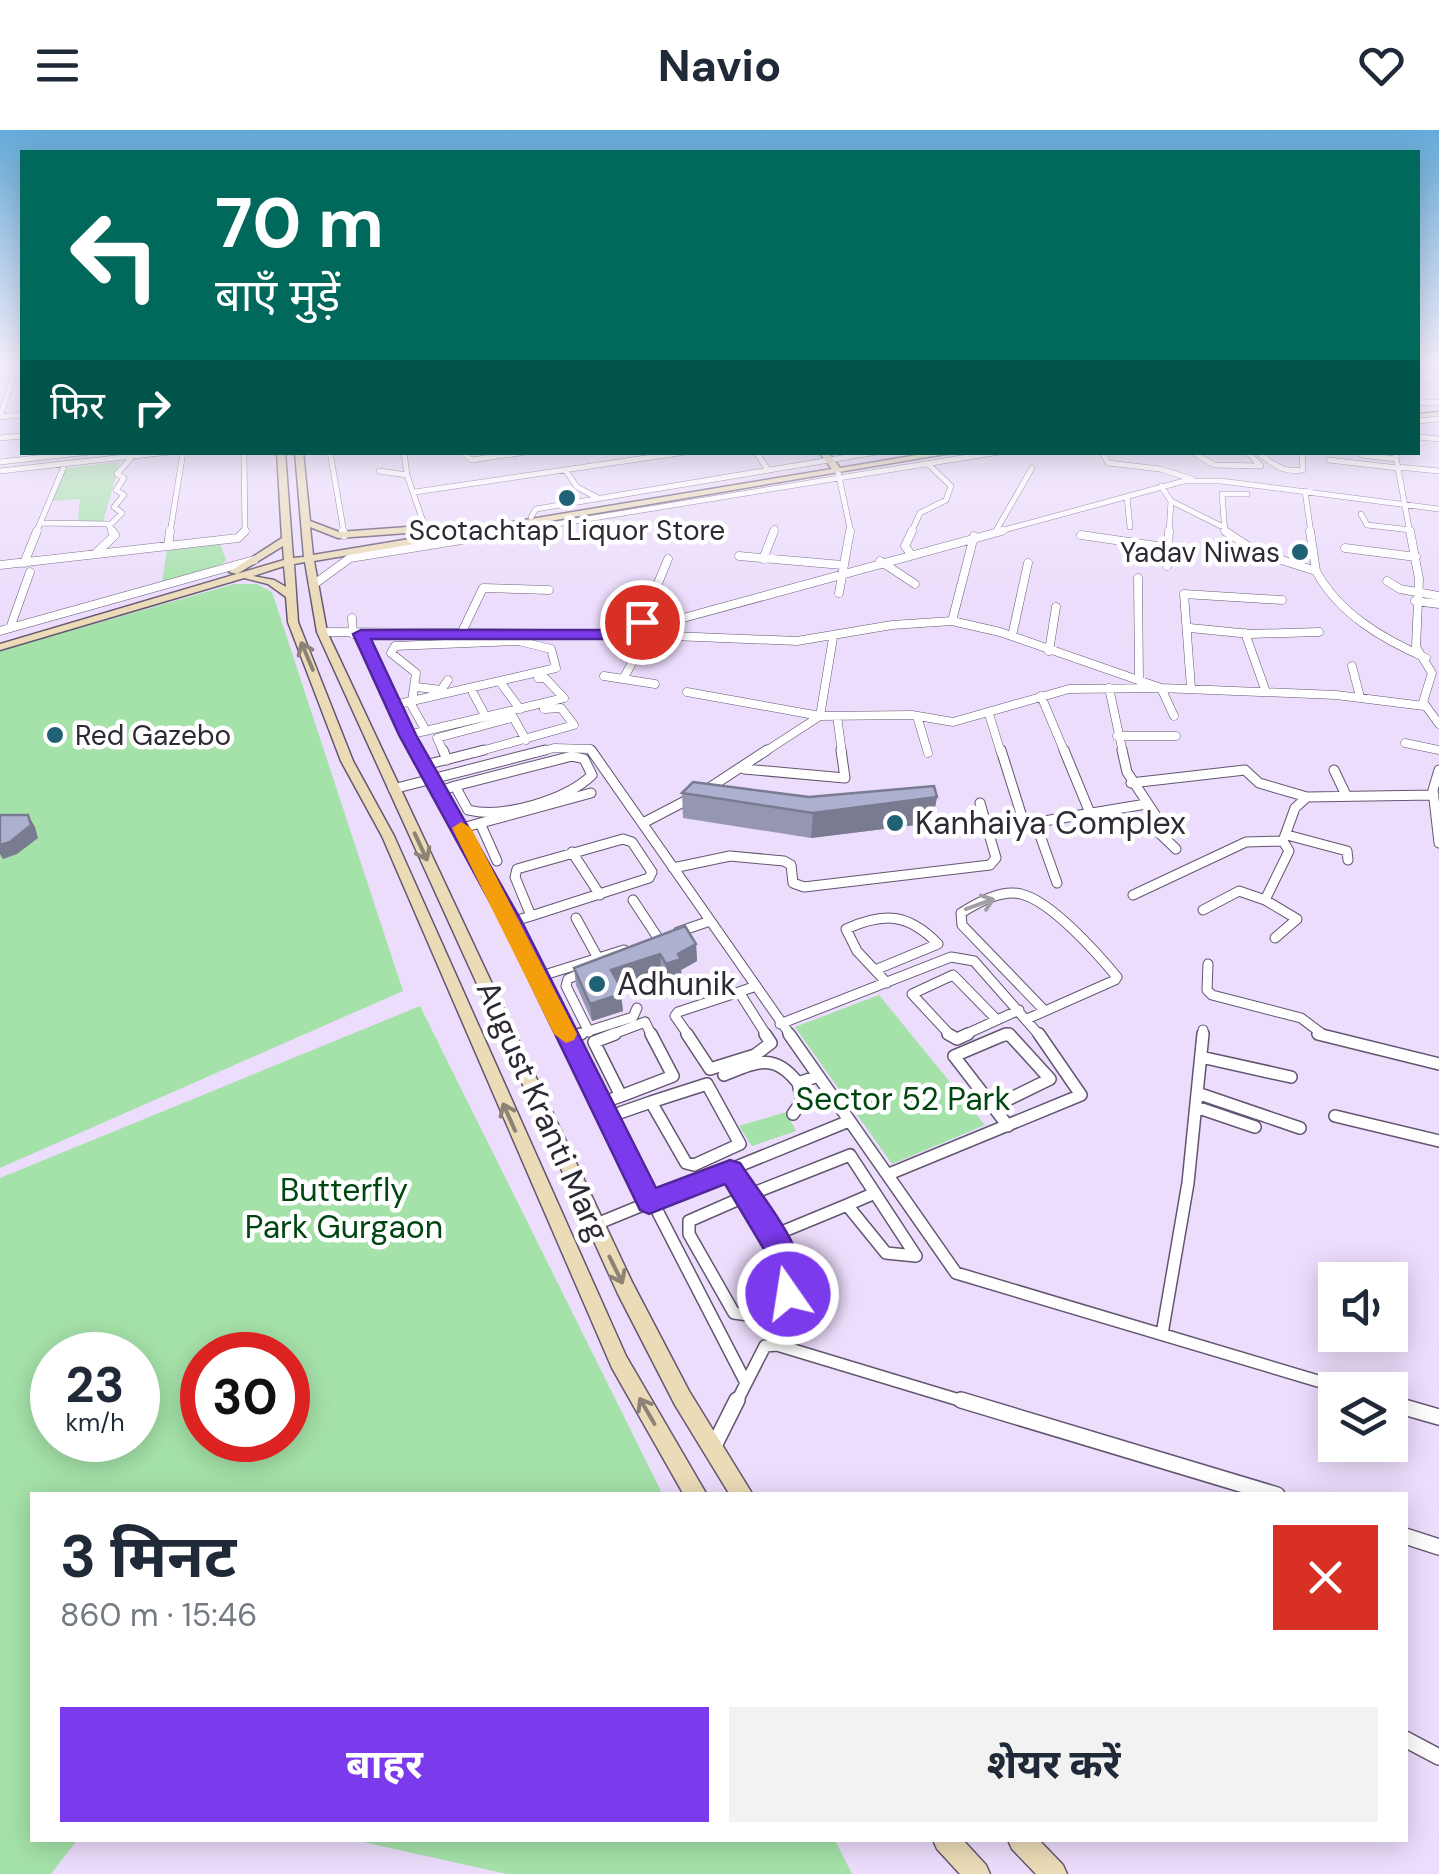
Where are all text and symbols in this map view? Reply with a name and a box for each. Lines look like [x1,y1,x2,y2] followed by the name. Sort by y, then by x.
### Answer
[658,36,781,95] text: Navio
[30,38,85,93] icon: menu
[1354,38,1409,93] icon: heart
[215,178,384,269] text: 70 m
[50,190,180,320] icon: left
[215,266,340,325] text: बाएँ मुड़ें
[125,380,180,435] icon: right
[50,381,105,431] text: फिर
[556,487,578,509] marker: Scotachtap Liquor Store
[409,512,725,549] place label: Scotachtap Liquor Store
[1120,534,1280,571] place label: Yadav Niwas
[1289,541,1311,563] marker: Yadav Niwas
[600,580,685,665] pin
[615,595,670,650] icon: arrive
[297,642,315,672] one-way arrow
[75,717,231,754] place label: Red Gazebo
[44,724,66,746] marker: Red Gazebo
[915,802,1186,844] place label: Kanhaiya Complex
[884,812,906,834] marker: Kanhaiya Complex
[413,832,432,862] one-way arrow
[964,894,995,912] one-way arrow
[617,963,736,1005] place label: Adhunik
[586,973,608,995] marker: Adhunik
[467,974,619,1248] street label: August Kranti Marg
[795,1078,1011,1120] park label: Sector 52 Park
[499,1102,517,1133] one-way arrow
[245,1169,443,1248] park label: Butterfly Park Gurgaon
[736,1242,840,1346] position arrow
[607,1254,626,1284] one-way arrow
[1318,1262,1408,1462] map controls
[1318,1262,1408,1352] button: sound
[180,1332,310,1462] speed limit sign: 30
[66,1352,125,1418] text: 23
[1318,1372,1408,1462] button: layers
[637,1397,657,1426] one-way arrow
[65,1406,125,1439] text: km/h
[60,1517,236,1596] text: 3 मिनट
[1273,1525,1378,1630] button: close
[60,1594,257,1636] text: 860 m · 15:46
[60,1707,709,1822] button: बाहर
[729,1707,1378,1822] button: शेयर करें

